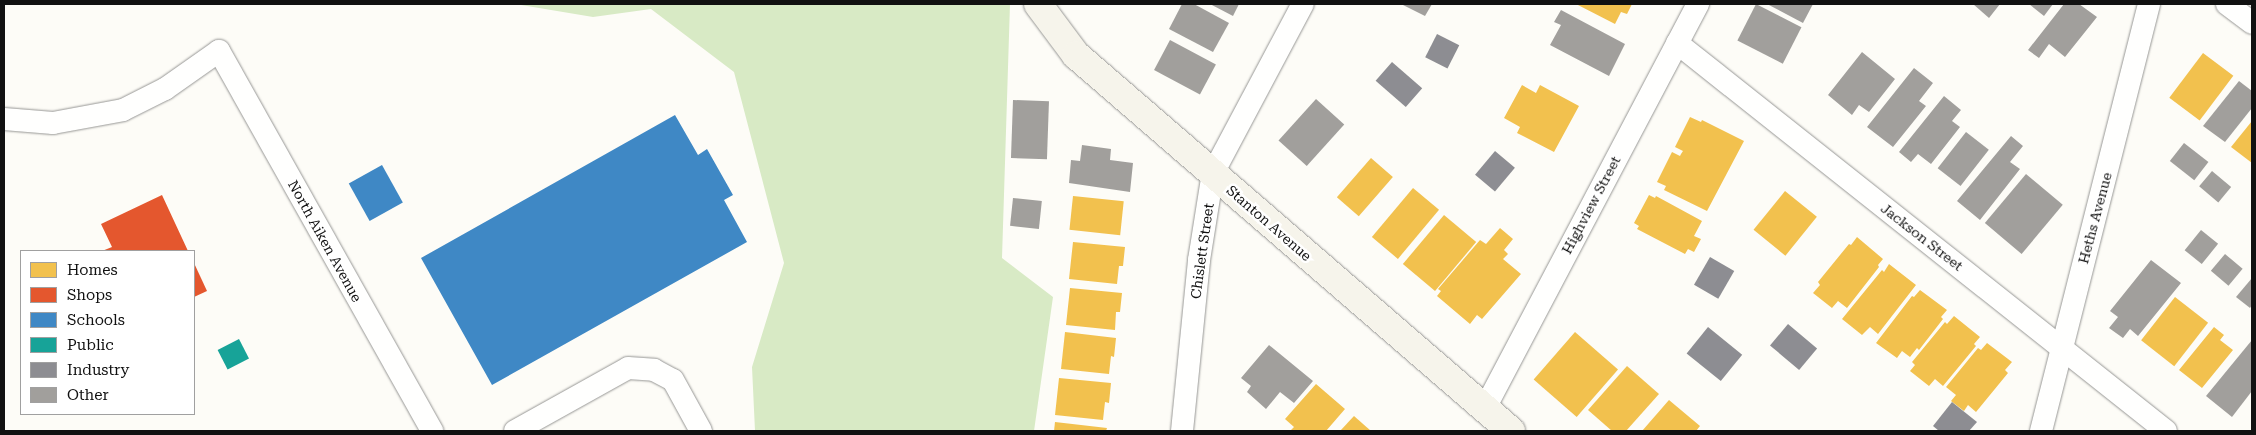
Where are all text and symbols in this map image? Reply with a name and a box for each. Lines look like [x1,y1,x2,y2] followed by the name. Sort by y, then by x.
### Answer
[1558,153,1624,257] street label: Highview Street
[2075,170,2115,266] street label: Heths Avenue
[285,177,365,305] street label: North Aiken Avenue
[1223,182,1315,264] street label: Stanton Avenue
[1878,200,1966,274] street label: Jackson Street
[1187,202,1217,300] street label: Chislett Street
[20,250,195,415] legend
[67,261,118,279] text: Homes
[67,286,112,304] text: Shops
[67,311,125,329] text: Schools
[67,336,114,354] text: Public
[67,361,129,379] text: Industry
[67,386,109,404] text: Other

